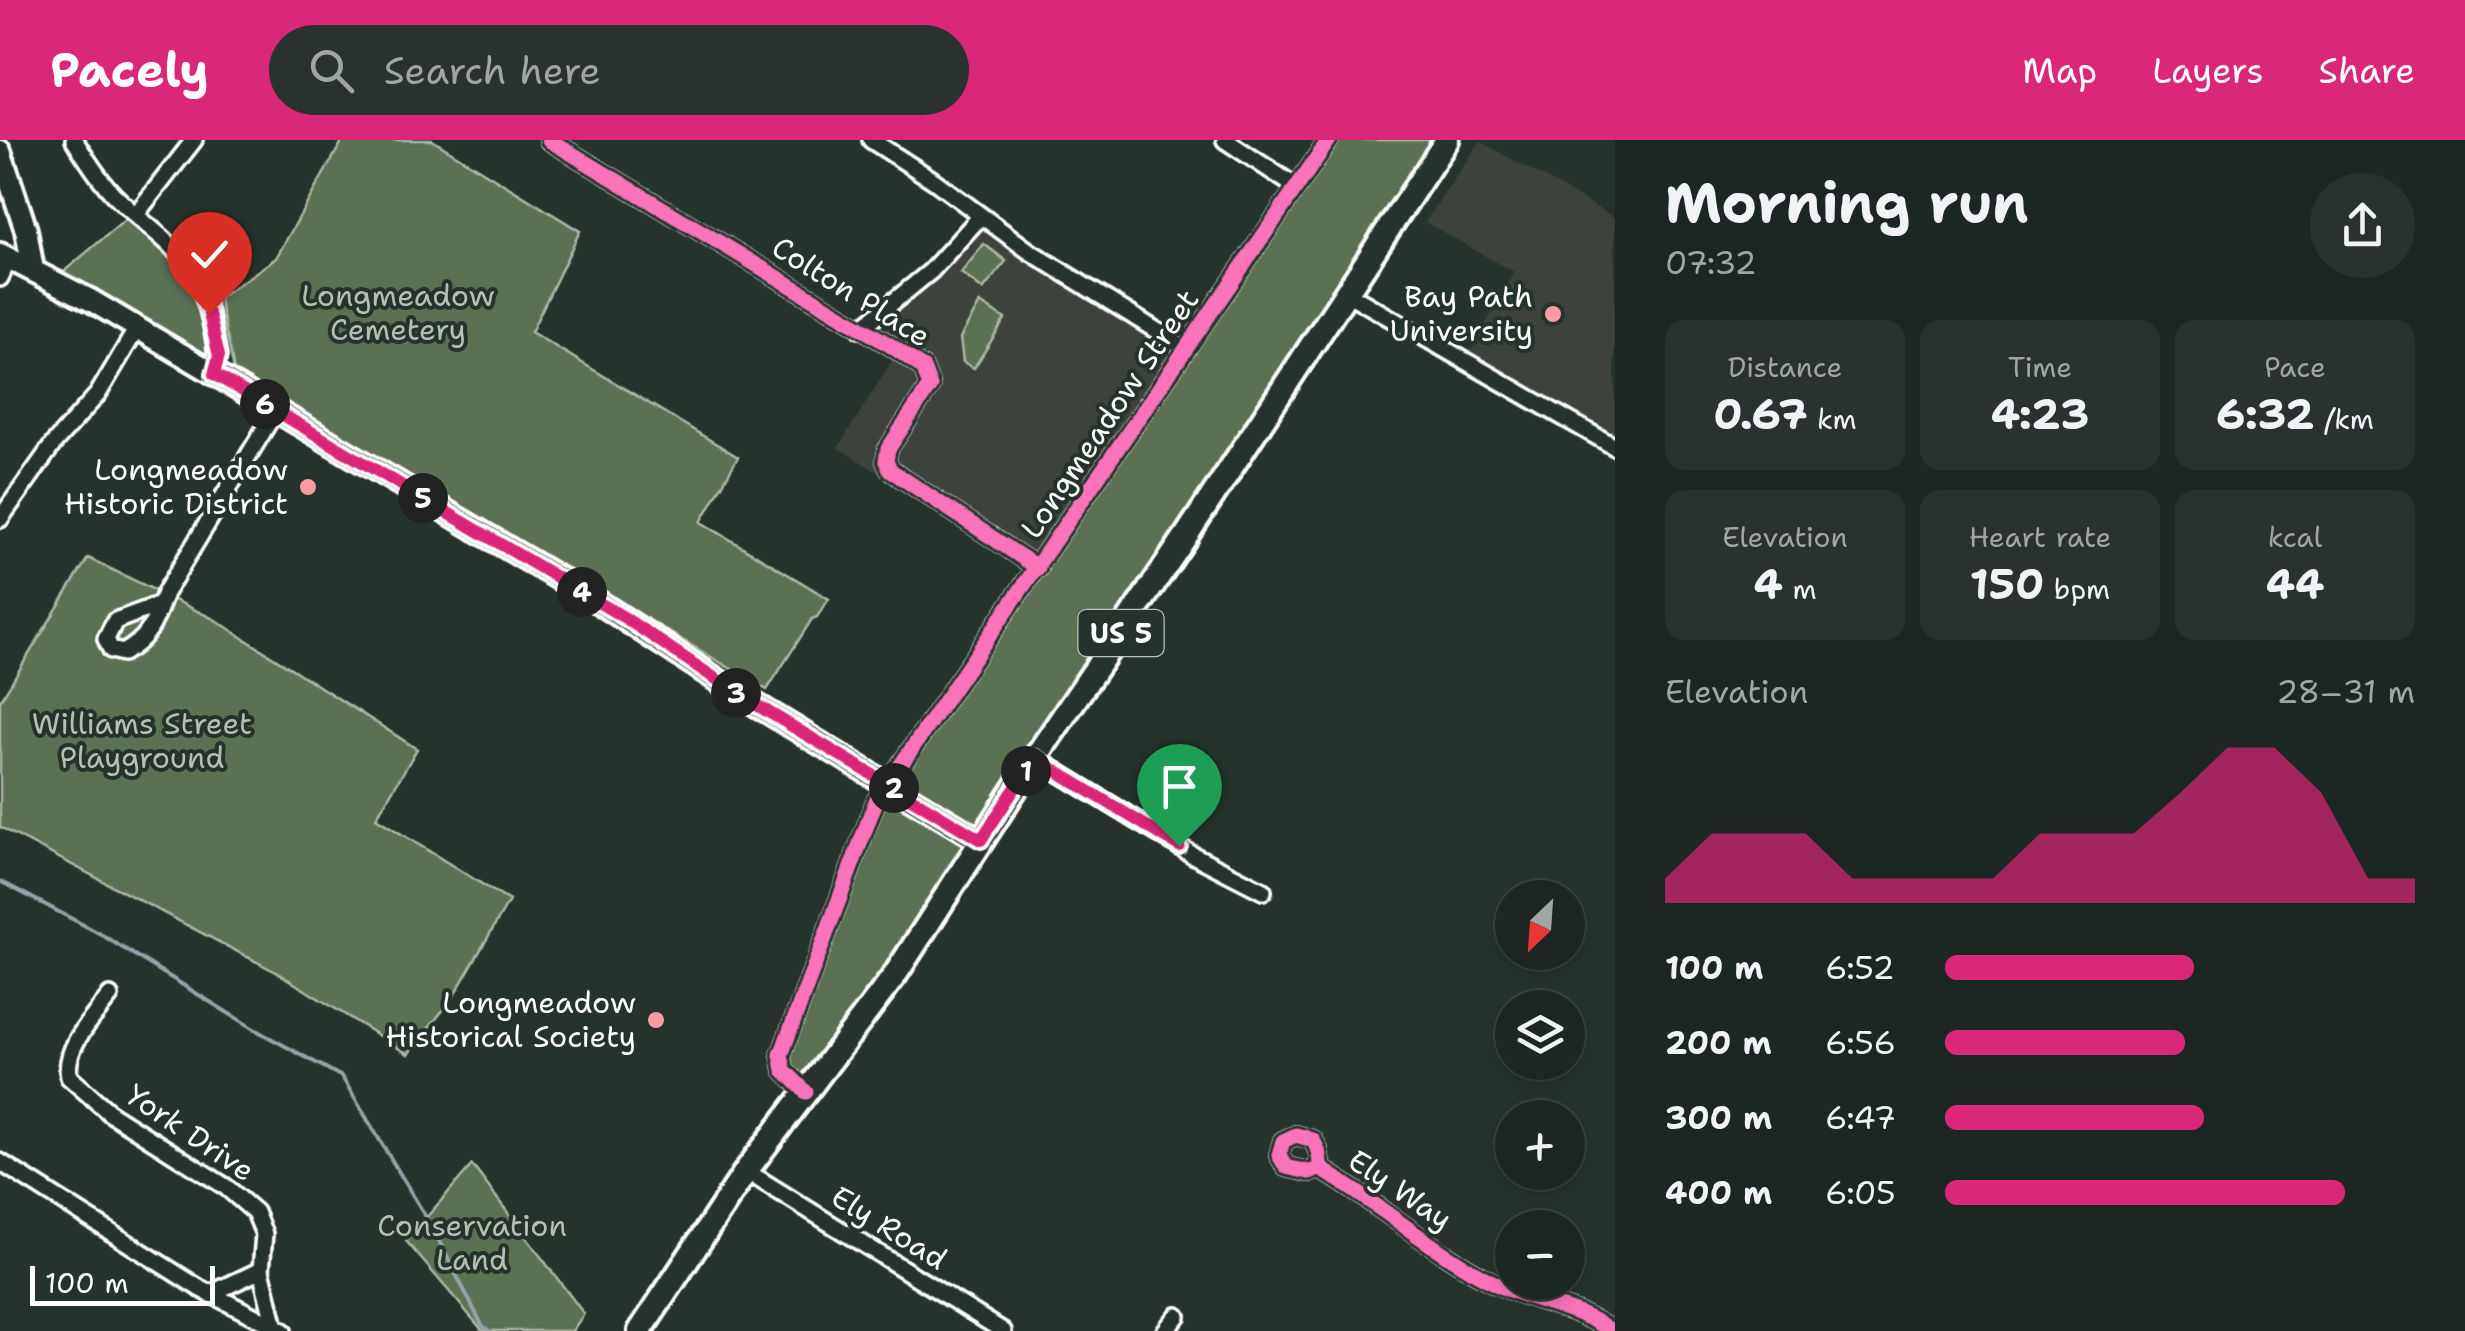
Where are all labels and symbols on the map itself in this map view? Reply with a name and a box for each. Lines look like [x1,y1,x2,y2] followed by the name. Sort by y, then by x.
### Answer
[167,212,252,315] pin
[764,227,938,357] street label: Colton Place
[301,275,495,350] park label: Longmeadow Cemetery
[1390,276,1533,351] place label: Bay Path University
[1011,281,1208,546] street label: Longmeadow Street
[1542,303,1564,325] marker: Bay Path University
[240,379,290,429] pin: 6
[64,449,288,524] place label: Longmeadow Historic District
[398,473,448,523] pin: 5
[297,476,319,498] marker: Longmeadow Historic District
[557,567,607,617] pin: 4
[1078,610,1164,656] road number: US 5
[711,668,761,718] pin: 3
[32,703,252,778] park label: Williams Street Playground
[1137,744,1222,847] pin
[1001,746,1051,796] pin: 1
[869,763,919,813] pin: 2
[1495,880,1585,970] north arrow
[386,982,636,1057] place label: Longmeadow Historical Society
[645,1009,667,1031] marker: Longmeadow Historical Society
[118,1074,263,1191] street label: York Drive
[1340,1140,1460,1239] street label: Ely Way
[824,1176,955,1279] street label: Ely Road
[377,1205,567,1280] park label: Conservation Land
[30,1261,215,1306] scale bar

